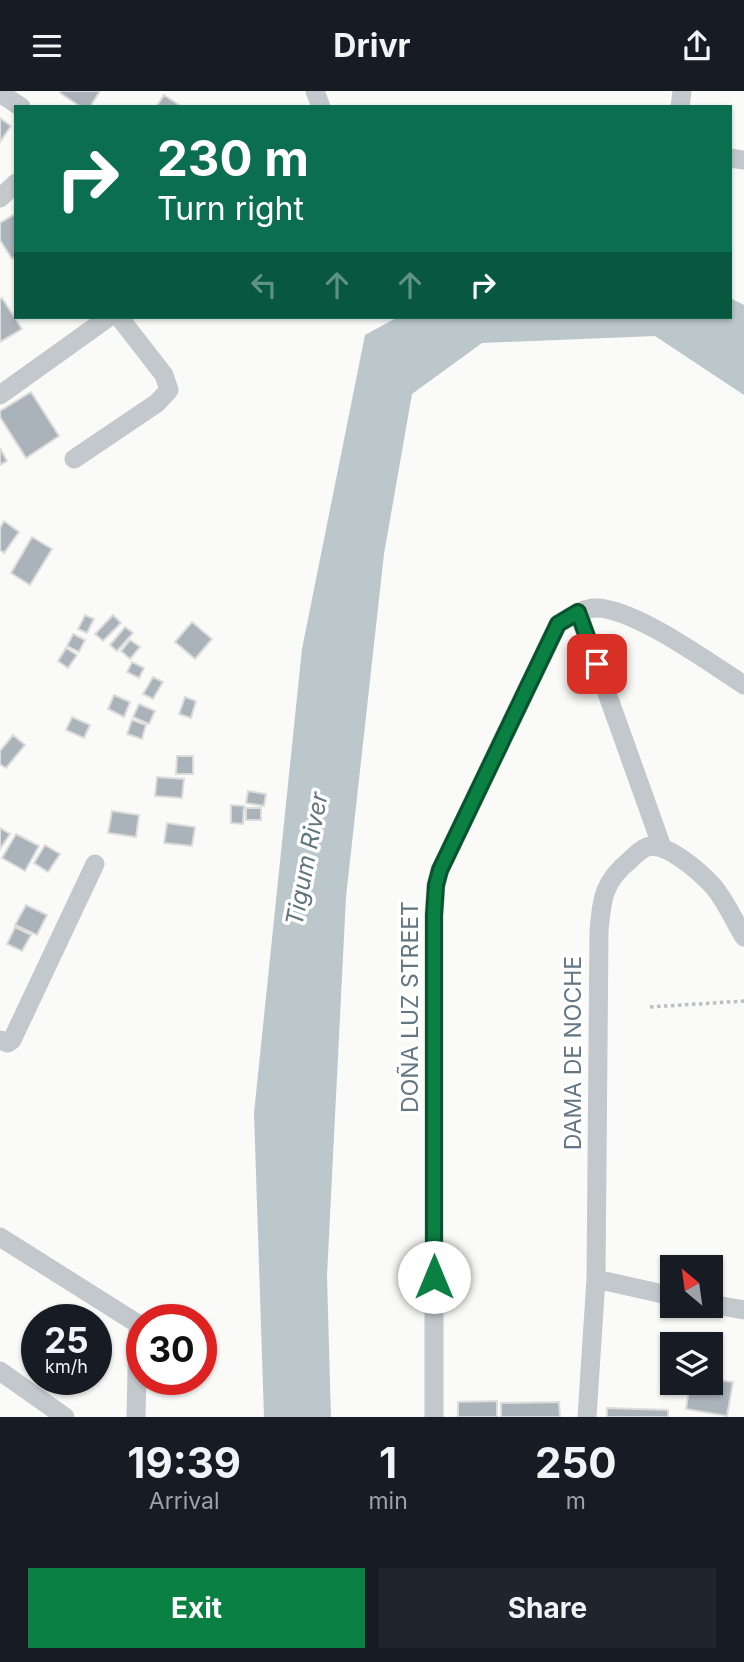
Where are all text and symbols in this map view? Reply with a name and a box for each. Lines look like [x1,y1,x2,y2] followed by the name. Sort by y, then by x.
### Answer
[333,26,411,65] text: Drivr
[28,27,66,65] icon: menu
[678,27,716,65] icon: share
[157,129,309,188] text: 230 m
[42,133,133,224] icon: right
[157,189,304,228] text: Turn right
[245,266,283,304] icon: left
[318,266,356,304] icon: ahead
[391,266,429,304] icon: ahead
[464,266,502,304] icon: right
[567,634,627,694] pin
[578,645,616,683] icon: arrive
[279,789,334,928] water label: Tigum River
[396,901,424,1113] street label: DOÑA LUZ STREET
[559,956,587,1150] street label: DAMA DE NOCHE
[397,1240,471,1314] position arrow
[660,1255,723,1318] north arrow
[660,1255,723,1395] map controls
[126,1304,217,1395] speed limit sign: 30
[44,1319,89,1361] text: 25
[660,1332,723,1395] button: layers
[45,1356,88,1377] text: km/h
[127,1437,241,1488] text: 19:39
[379,1437,397,1488] text: 1
[535,1437,617,1488] text: 250
[149,1487,220,1515] text: Arrival
[368,1487,408,1515] text: min
[566,1487,586,1515] text: m
[28,1568,365,1648] button: Exit
[379,1568,716,1648] button: Share

